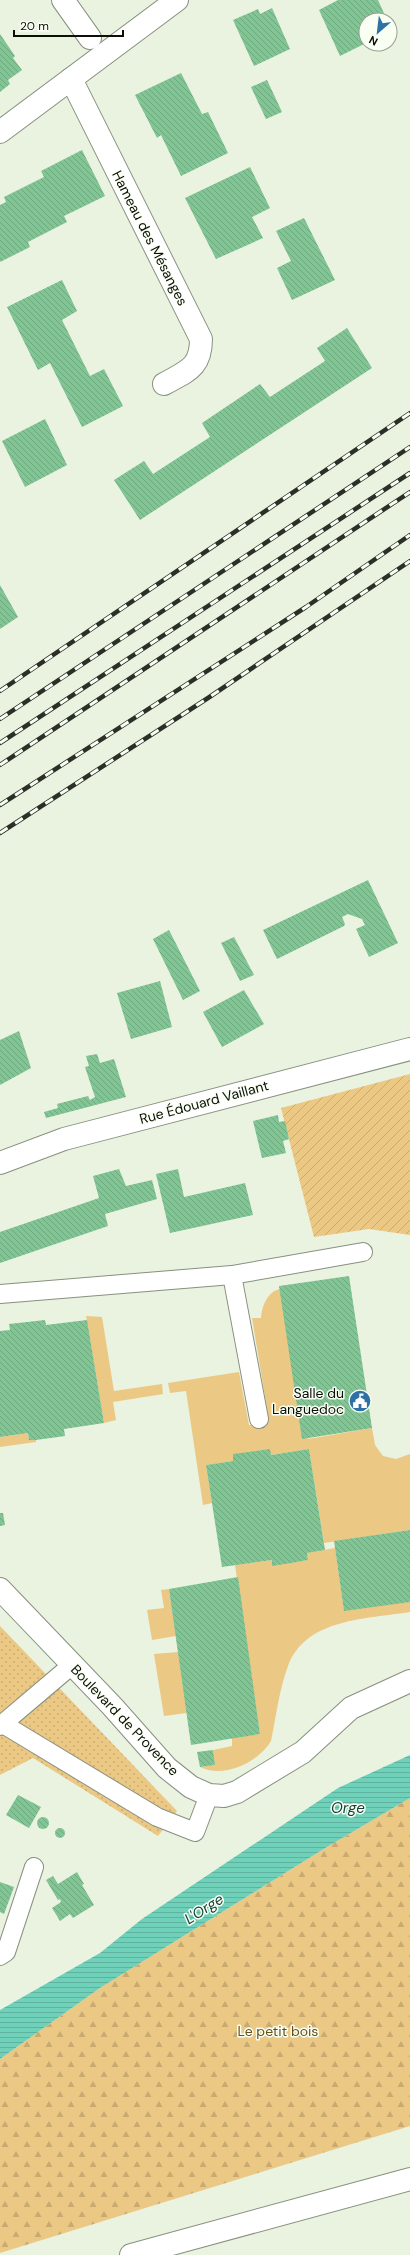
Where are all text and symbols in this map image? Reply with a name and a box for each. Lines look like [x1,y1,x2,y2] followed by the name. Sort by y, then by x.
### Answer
[14,12,123,38] scale bar
[358,12,398,52] north arrow
[20,18,49,34] text: 20 m
[366,33,380,49] text: N
[108,167,192,309] street label: Hameau des Mésanges
[137,1076,271,1128] street label: Rue Édouard Vaillant
[272,1384,344,1418] place label: Salle du Languedoc
[347,1388,373,1414] public building icon: Salle du Languedoc
[67,1661,183,1780] street label: Boulevard de Provence
[331,1798,365,1818] water label: Orge
[181,1889,228,1929] water label: L'Orge
[238,2022,318,2040] park label: Le petit bois

